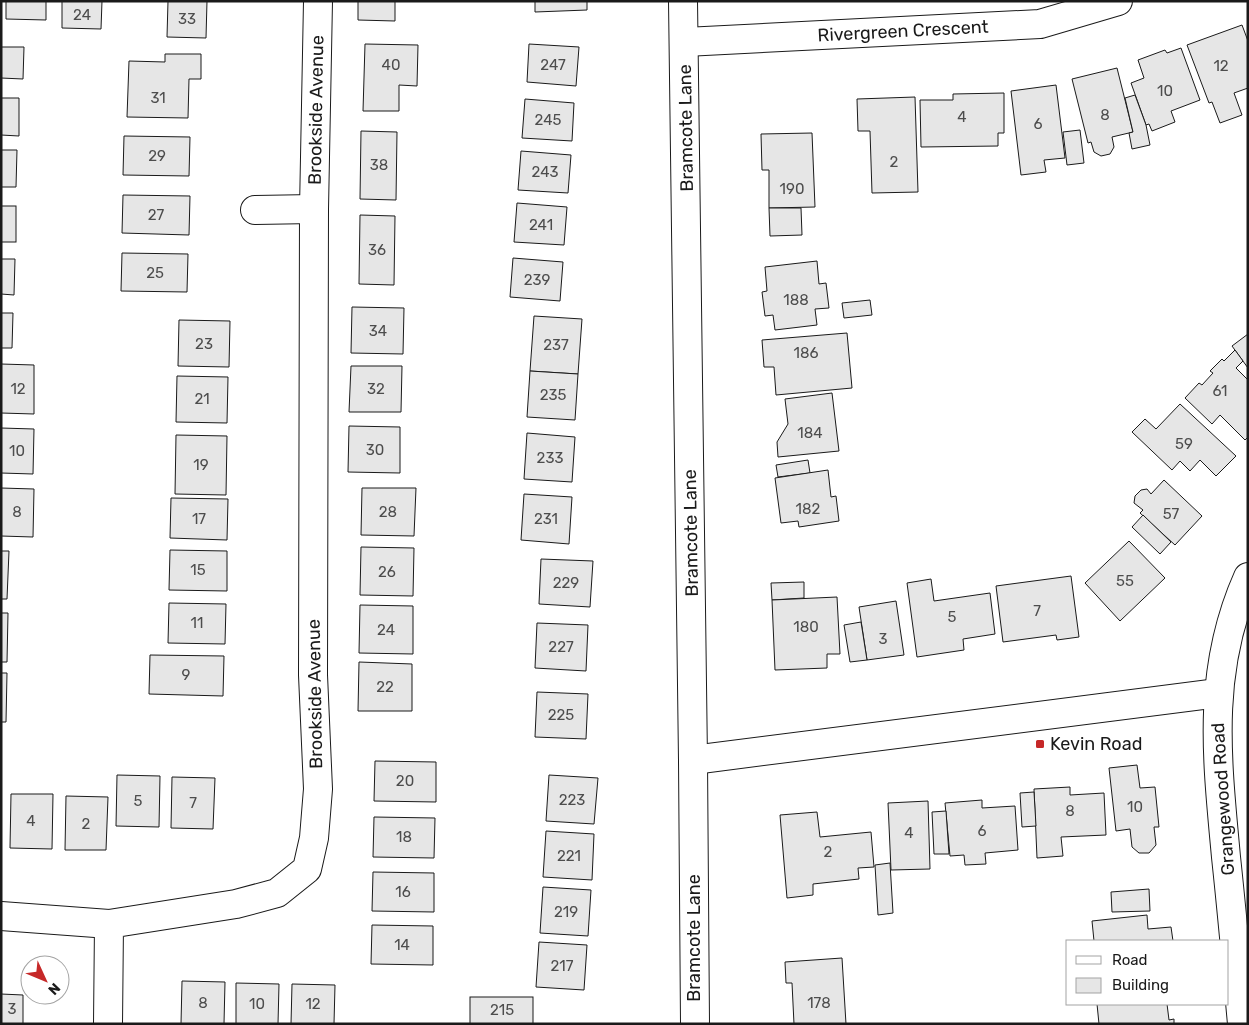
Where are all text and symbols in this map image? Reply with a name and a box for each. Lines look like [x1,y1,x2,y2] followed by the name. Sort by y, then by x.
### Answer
[73,6,91,24] house number: 24
[178,10,196,28] house number: 33
[817,16,989,46] street label: Rivergreen Crescent
[304,35,328,185] street label: Brookside Avenue
[382,56,400,74] house number: 40
[540,56,566,74] house number: 247
[1213,57,1229,75] house number: 12
[674,64,698,192] street label: Bramcote Lane
[1157,82,1173,100] house number: 10
[150,89,166,107] house number: 31
[1100,106,1110,124] house number: 8
[957,108,967,126] house number: 4
[535,111,562,129] house number: 245
[1033,115,1043,133] house number: 6
[148,147,166,165] house number: 29
[890,153,899,171] house number: 2
[370,156,388,174] house number: 38
[532,163,559,181] house number: 243
[780,180,804,198] house number: 190
[148,206,165,224] house number: 27
[529,216,553,234] house number: 241
[368,241,386,259] house number: 36
[146,264,164,282] house number: 25
[524,271,550,289] house number: 239
[783,291,809,309] house number: 188
[369,322,387,340] house number: 34
[195,335,213,353] house number: 23
[543,336,569,354] house number: 237
[793,344,819,362] house number: 186
[10,380,26,398] house number: 12
[367,380,385,398] house number: 32
[1212,382,1228,400] house number: 61
[540,386,566,404] house number: 235
[194,390,210,408] house number: 21
[797,424,823,442] house number: 184
[1175,435,1193,453] house number: 59
[366,441,384,459] house number: 30
[9,442,25,460] house number: 10
[537,449,563,467] house number: 233
[193,456,209,474] house number: 19
[679,469,703,597] street label: Bramcote Lane
[796,500,821,518] house number: 182
[12,503,22,521] house number: 8
[379,503,397,521] house number: 28
[1163,505,1180,523] house number: 57
[192,510,206,528] house number: 17
[534,510,558,528] house number: 231
[190,561,206,579] house number: 15
[378,563,396,581] house number: 26
[1116,572,1134,590] house number: 55
[553,574,579,592] house number: 229
[1033,602,1041,620] house number: 7
[948,608,957,626] house number: 5
[191,614,203,632] house number: 11
[793,618,819,636] house number: 180
[303,619,327,769] street label: Brookside Avenue
[377,621,395,639] house number: 24
[878,630,888,648] house number: 3
[548,638,574,656] house number: 227
[182,666,191,684] house number: 9
[376,678,394,696] house number: 22
[548,706,574,724] house number: 225
[1207,722,1239,876] street label: Grangewood Road
[1050,733,1142,755] place label: Kevin Road
[1034,738,1046,750] marker: Kevin Road
[396,772,414,790] house number: 20
[559,791,585,809] house number: 223
[134,792,143,810] house number: 5
[189,794,197,812] house number: 7
[1127,798,1143,816] house number: 10
[1065,802,1075,820] house number: 8
[26,812,36,830] house number: 4
[82,815,91,833] house number: 2
[977,822,987,840] house number: 6
[904,824,914,842] house number: 4
[396,828,412,846] house number: 18
[824,843,833,861] house number: 2
[557,847,581,865] house number: 221
[683,874,705,1002] street label: Bramcote Lane
[395,883,411,901] house number: 16
[554,903,578,921] house number: 219
[394,936,410,954] house number: 14
[1066,940,1229,1005] legend
[1112,951,1148,969] text: Road
[20,955,70,1005] north arrow
[551,957,574,975] house number: 217
[1112,976,1169,994] text: Building
[44,979,64,998] text: N
[198,994,208,1012] house number: 8
[807,994,831,1012] house number: 178
[249,995,265,1013] house number: 10
[305,995,321,1013] house number: 12
[7,1000,17,1018] house number: 3
[490,1001,514,1019] house number: 215

